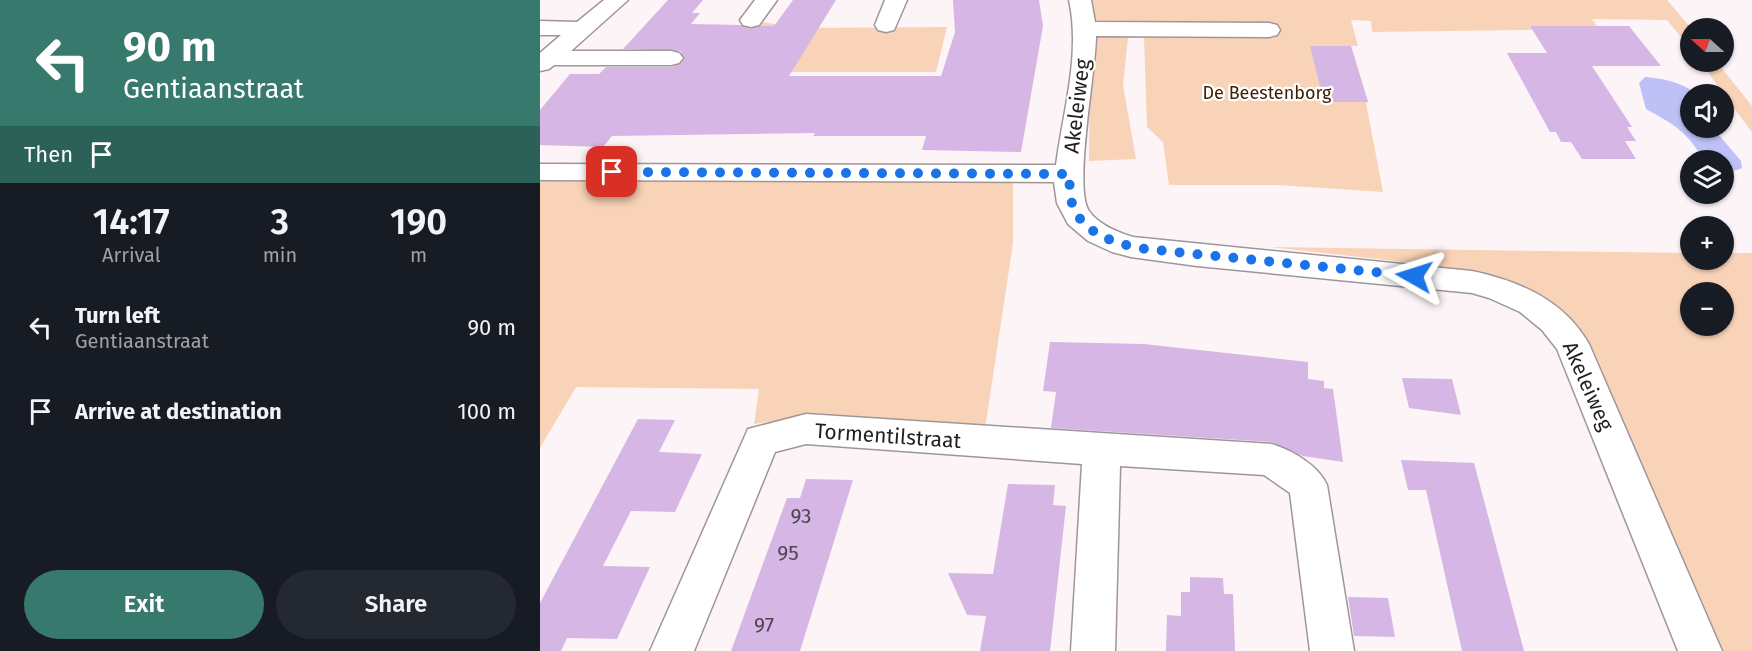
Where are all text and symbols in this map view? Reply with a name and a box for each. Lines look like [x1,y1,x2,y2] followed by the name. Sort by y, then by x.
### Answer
[1680,18,1734,72] north arrow
[1680,18,1734,336] map controls
[123,22,217,72] text: 90 m
[24,24,102,102] icon: left
[1058,57,1096,155] street label: Akeleiweg
[123,73,304,105] text: Gentiaanstraat
[1203,82,1332,104] park label: De Beestenborg
[1680,84,1734,138] button: sound
[85,138,118,171] icon: arrive
[24,141,73,168] text: Then
[586,146,637,197] pin
[1680,150,1734,204] button: layers
[595,155,628,188] icon: arrive
[93,200,170,244] text: 14:17
[271,200,289,244] text: 3
[390,200,447,244] text: 190
[1680,216,1734,270] button: +
[102,243,161,267] text: Arrival
[263,243,297,267] text: min
[410,243,427,267] text: m
[1382,244,1446,308] position arrow
[1680,282,1734,336] button: −
[75,302,160,329] text: Turn left
[24,311,57,344] icon: left
[467,314,516,341] text: 90 m
[75,329,209,353] text: Gentiaanstraat
[1557,337,1619,435] street label: Akeleiweg
[24,395,57,428] icon: arrive
[75,398,282,425] text: Arrive at destination
[457,398,516,425] text: 100 m
[814,418,962,454] street label: Tormentilstraat
[790,503,812,529] house number: 93
[777,540,799,566] house number: 95
[24,570,264,639] button: Exit
[276,570,516,639] button: Share
[754,612,774,638] house number: 97

